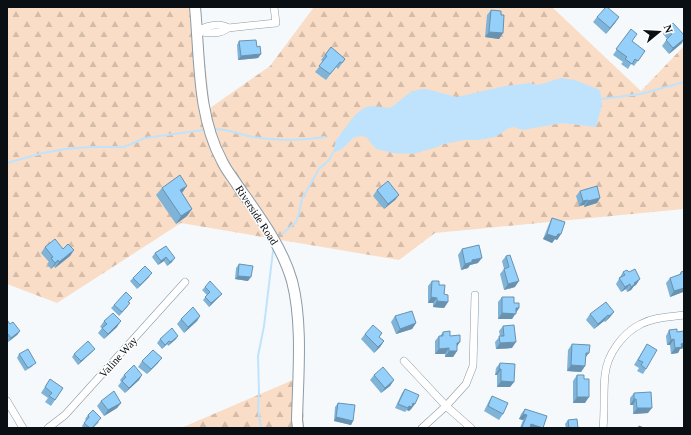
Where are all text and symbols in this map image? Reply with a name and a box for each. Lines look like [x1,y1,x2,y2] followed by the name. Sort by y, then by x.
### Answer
[639,12,679,52] north arrow
[662,23,675,35] text: N
[233,183,281,247] street label: Riverside Road
[97,334,140,380] street label: Valine Way

